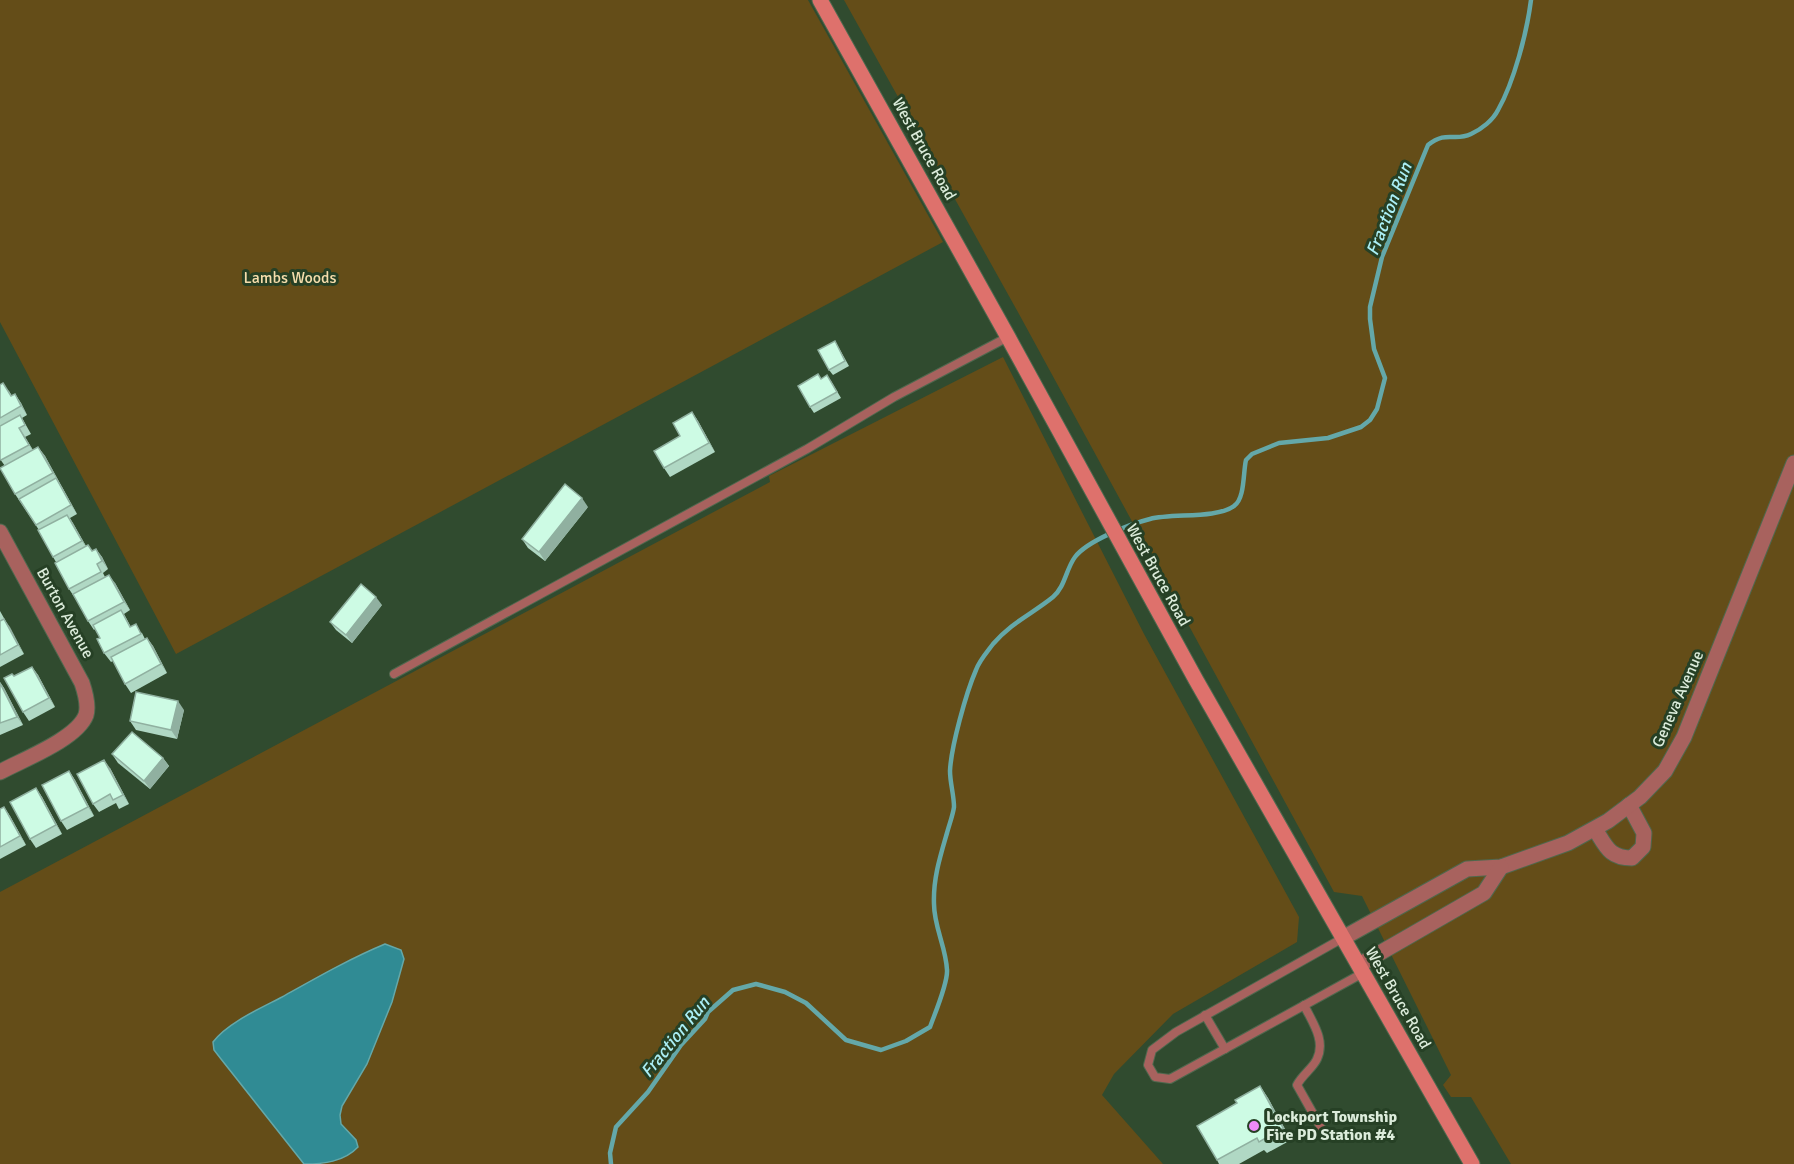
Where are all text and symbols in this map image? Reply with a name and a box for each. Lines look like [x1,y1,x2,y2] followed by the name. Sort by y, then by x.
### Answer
[888,94,960,204] street label: West Bruce Road
[1361,158,1417,258] water label: Fraction Run
[243,268,337,288] park label: Lambs Woods
[1122,520,1194,630] street label: West Bruce Road
[32,564,98,662] street label: Burton Avenue
[1648,648,1708,750] street label: Geneva Avenue
[1361,943,1435,1053] street label: West Bruce Road
[636,991,715,1082] water label: Fraction Run
[1266,1107,1397,1145] place label: Lockport Township Fire PD Station #4
[1247,1119,1261,1133] marker: Lockport Township Fire PD Station #4

